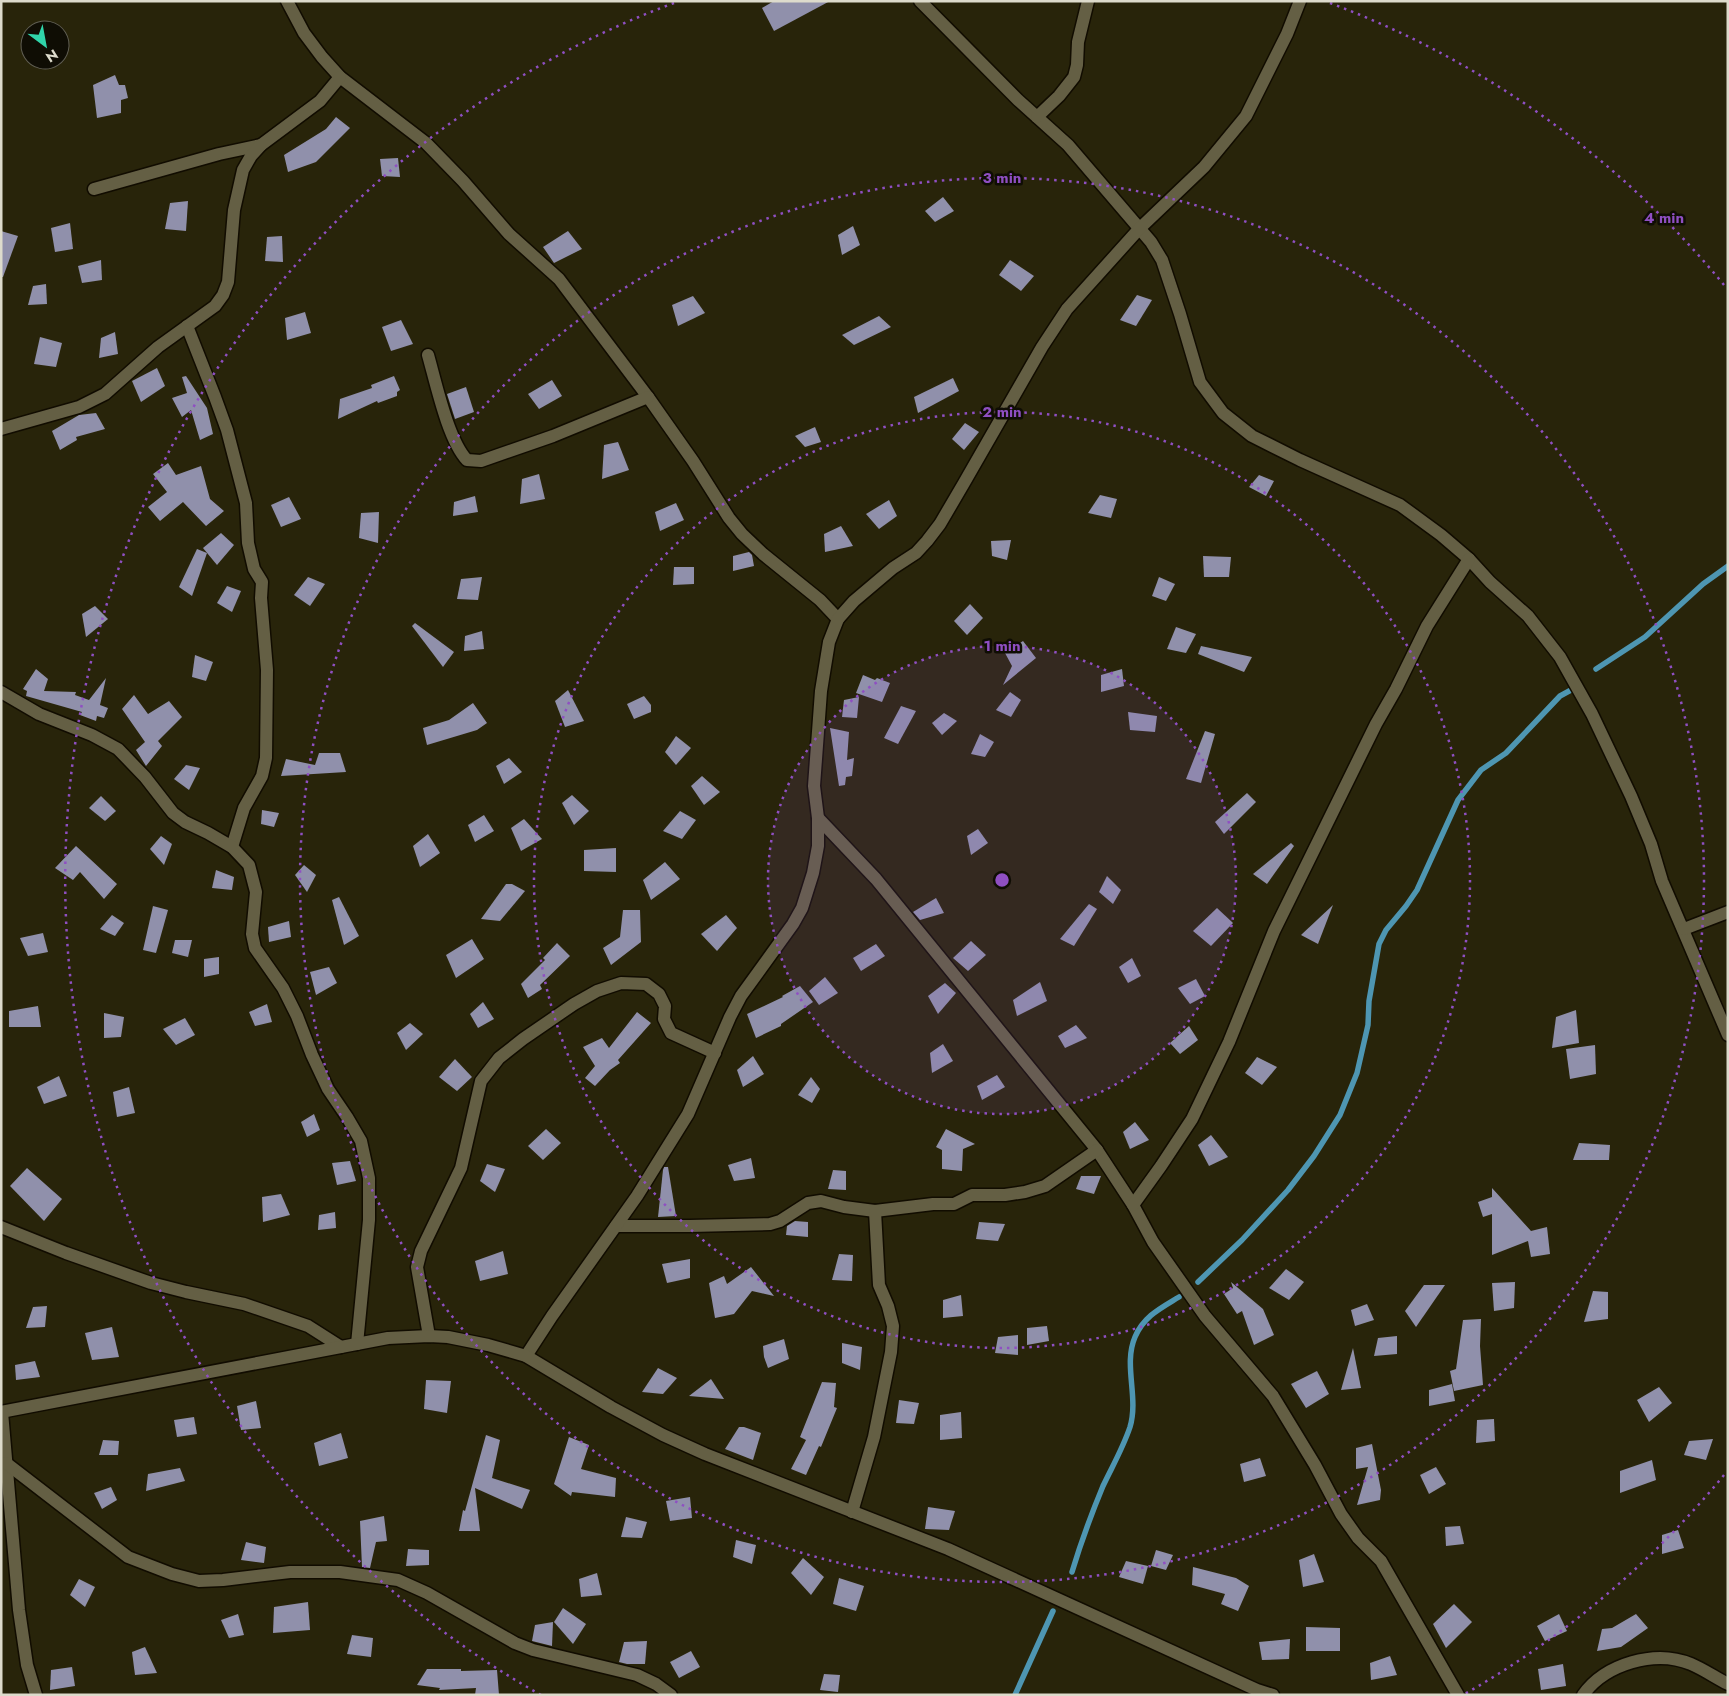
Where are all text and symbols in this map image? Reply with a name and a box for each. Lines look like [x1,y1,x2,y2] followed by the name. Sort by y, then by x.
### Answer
[20,20,70,70] north arrow
[42,45,62,67] text: N
[983,167,1021,189] text: 3 min
[1644,207,1684,229] text: 4 min
[982,401,1022,423] text: 2 min
[983,635,1021,657] text: 1 min
[993,871,1011,889] centre of rings

